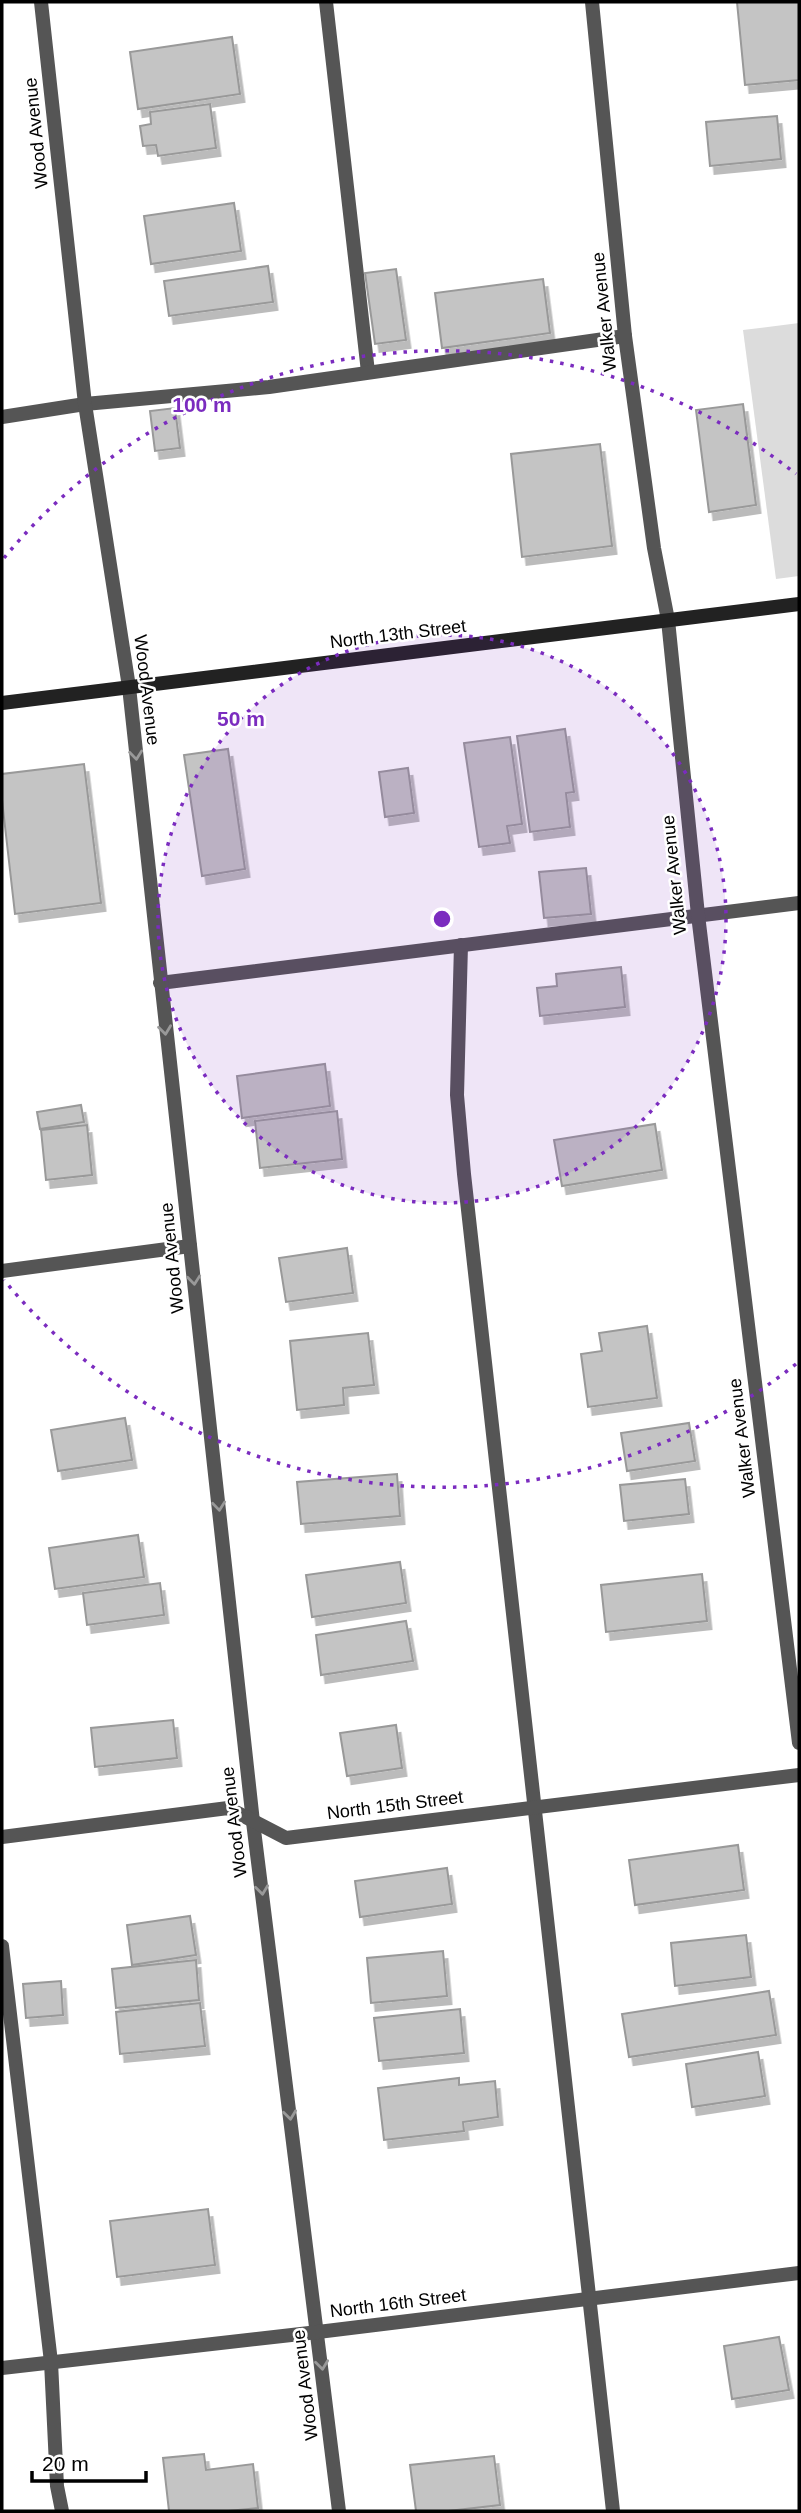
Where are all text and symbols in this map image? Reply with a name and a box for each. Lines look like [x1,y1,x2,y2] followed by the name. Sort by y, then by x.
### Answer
[20,77,52,189] street label: Wood Avenue
[588,251,620,373] street label: Walker Avenue
[172,393,232,416] text: 100 m
[329,616,467,652] street label: North 13th Street
[130,633,164,747] street label: Wood Avenue
[217,707,265,730] text: 50 m
[128,749,143,760] one-way arrow
[658,814,690,936] street label: Walker Avenue
[430,907,454,931] centre of rings
[157,1024,172,1035] one-way arrow
[156,1202,188,1314] street label: Wood Avenue
[186,1274,201,1286] one-way arrow
[725,1377,759,1499] street label: Walker Avenue
[211,1500,226,1512] one-way arrow
[217,1765,251,1879] street label: Wood Avenue
[326,1787,464,1823] street label: North 15th Street
[254,1884,269,1895] one-way arrow
[283,2109,298,2121] one-way arrow
[329,2285,467,2321] street label: North 16th Street
[288,2328,322,2442] street label: Wood Avenue
[314,2359,329,2371] one-way arrow
[32,2440,145,2484] scale bar
[42,2452,89,2475] text: 20 m

